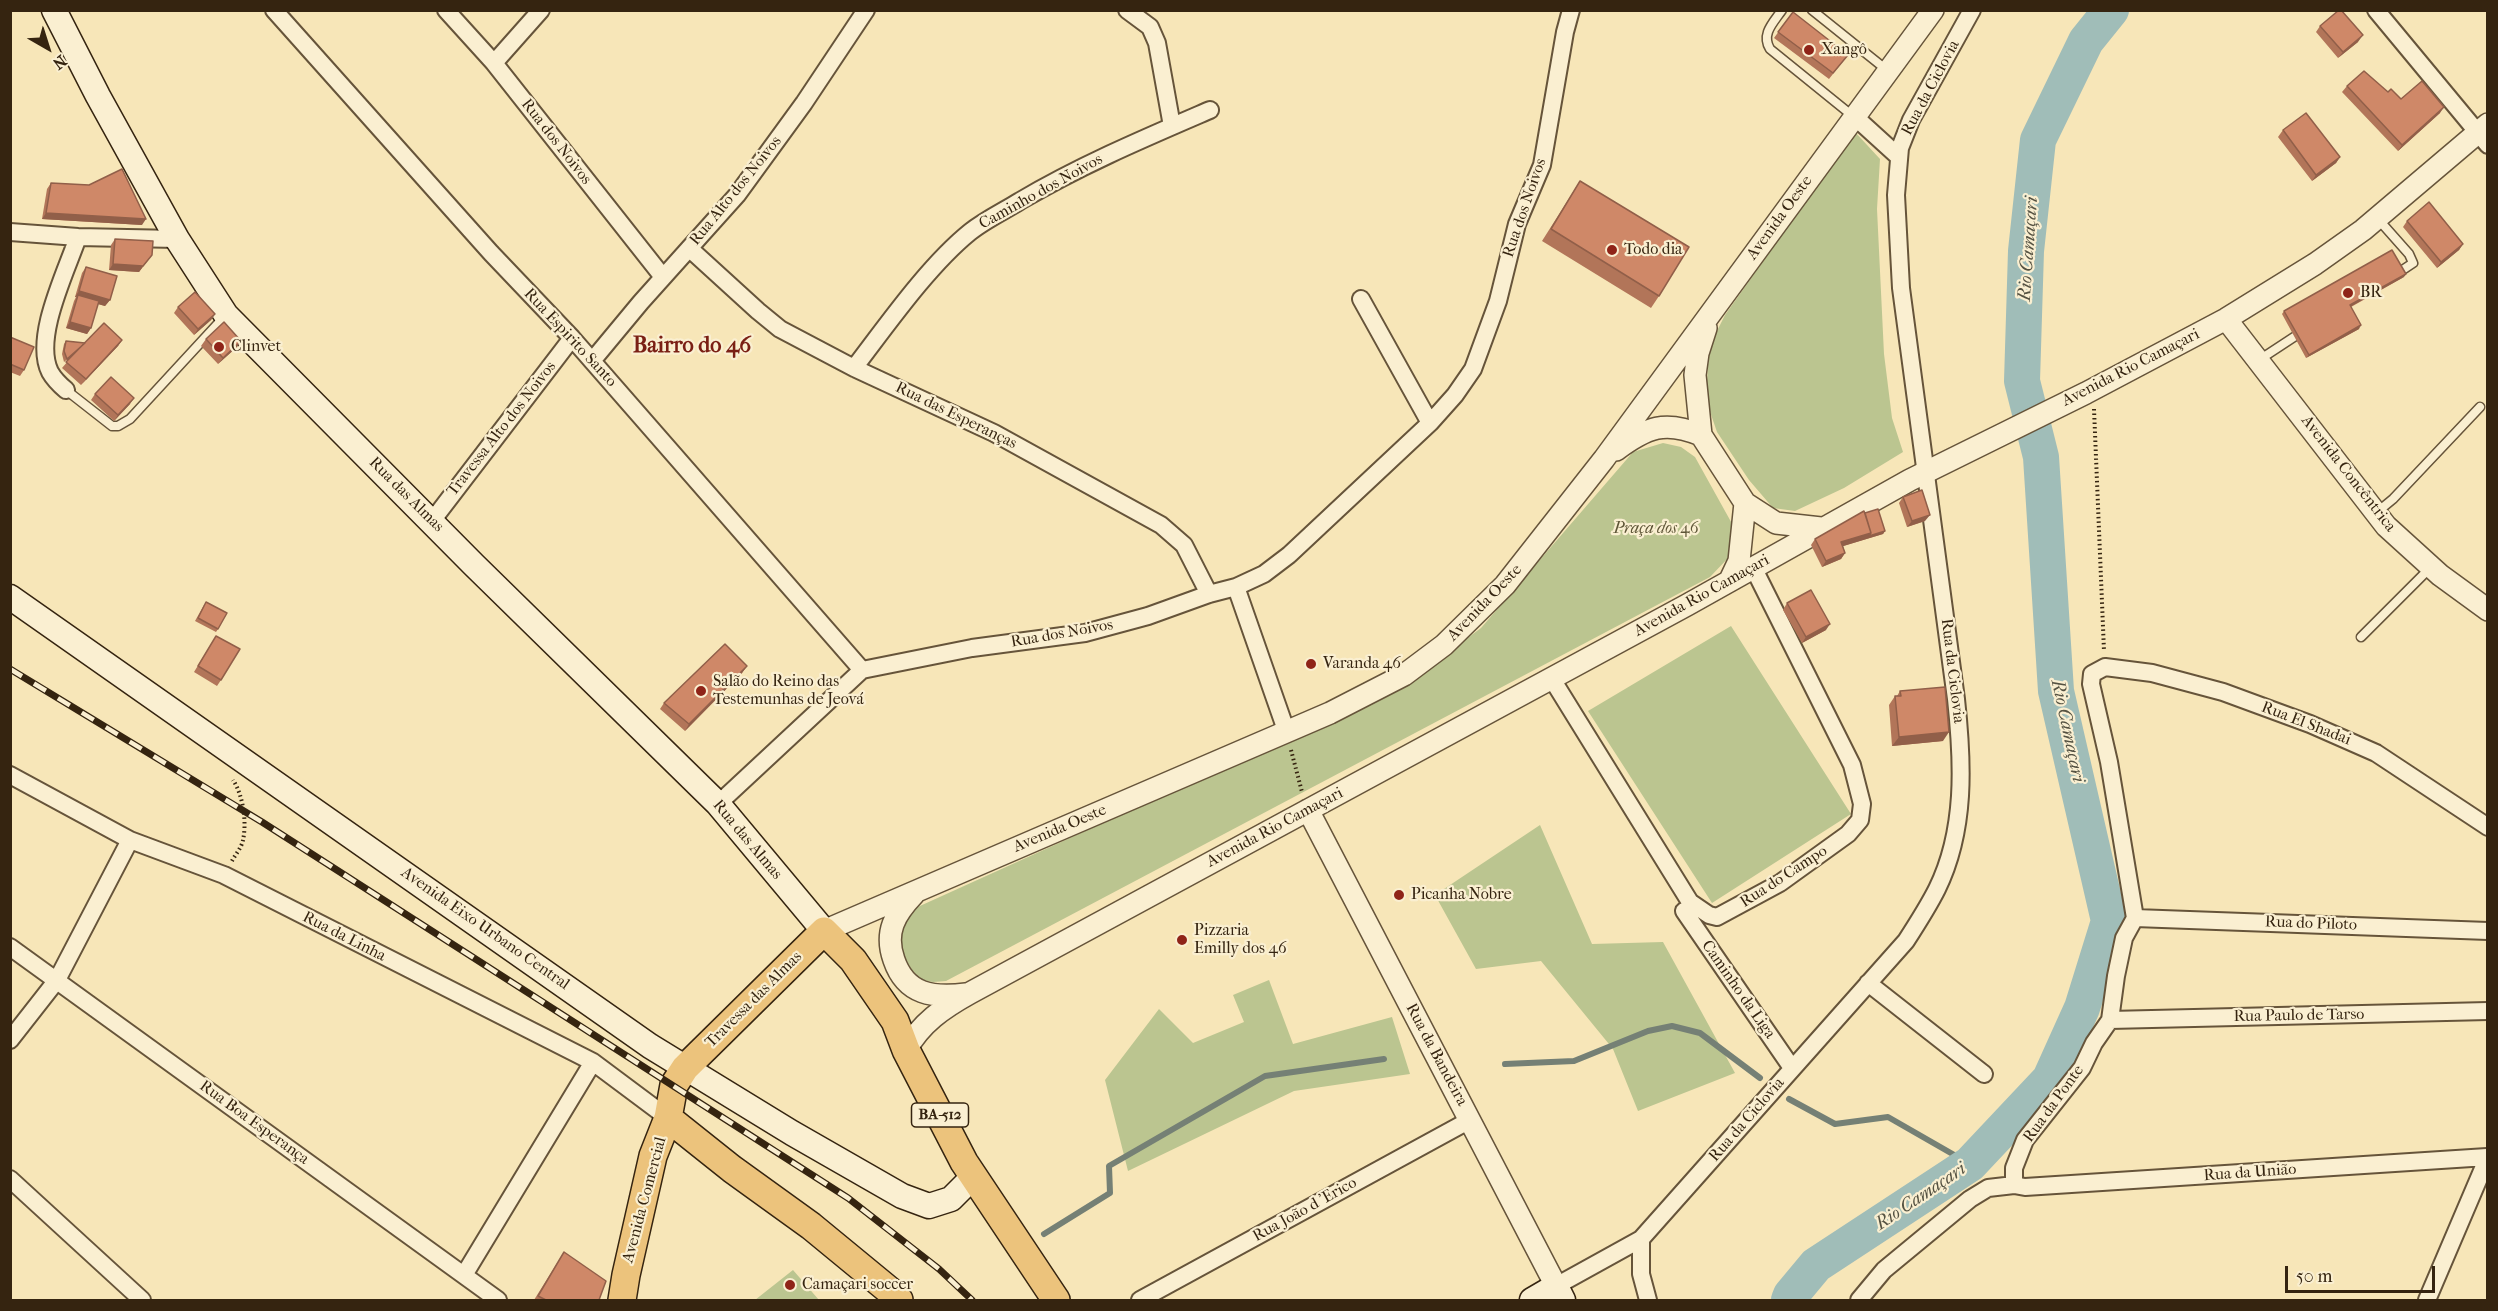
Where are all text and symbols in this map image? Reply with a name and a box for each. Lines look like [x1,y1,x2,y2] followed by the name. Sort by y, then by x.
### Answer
[18,18,78,78] north arrow
[1898,37,1964,139] street label: Rua da Ciclovia
[1821,40,1867,60] place label: Xangô
[1802,43,1816,57] marker: Xangô
[49,51,70,74] text: N
[517,95,595,189] street label: Rua dos Noivos
[686,132,786,250] street label: Rua Alto dos Noivos
[976,150,1106,234] street label: Caminho dos Noivos
[1499,156,1551,260] street label: Rua dos Noivos
[1743,172,1817,264] street label: Avenida Oeste
[2015,196,2043,302] water label: Rio Camaçari
[1624,240,1683,260] place label: Todo dia
[1605,243,1619,257] marker: Todo dia
[2360,283,2382,303] place label: BR
[519,285,621,391] street label: Rua Espirito Santo
[2341,286,2355,300] marker: BR
[2059,325,2203,411] street label: Avenida Rio Camaçari
[633,334,751,360] district label: Bairro do 46
[231,337,281,357] place label: Clinvet
[212,340,226,354] marker: Clinvet
[443,358,561,500] street label: Travessa Alto dos Noivos
[892,378,1020,454] street label: Rua das Esperanças
[2296,412,2400,536] street label: Avenida Concêntrica
[365,454,447,536] street label: Rua das Almas
[1613,519,1699,539] park label: Praça dos 46
[1631,551,1773,641] street label: Avenida Rio Camaçari
[1444,561,1526,645] street label: Avenida Oeste
[1009,616,1115,652] street label: Rua dos Noivos
[1936,618,1968,724] street label: Rua da Ciclovia
[1323,654,1401,674] place label: Varanda 46
[1304,657,1318,671] marker: Varanda 46
[713,672,864,710] place label: Salão do Reino das Testemunhas de Jeová
[2046,678,2088,784] water label: Rio Camaçari
[694,684,708,698] marker: Salão do Reino das Testemunhas de Jeová
[2259,698,2353,750] street label: Rua El Shadai
[1204,784,1346,872] street label: Avenida Rio Camaçari
[708,796,786,884] street label: Rua das Almas
[1011,801,1109,857] street label: Avenida Oeste
[1737,842,1831,912] street label: Rua do Campo
[397,863,573,995] street label: Avenida Eixo Urbano Central
[1411,885,1512,905] place label: Picanha Nobre
[1392,888,1406,902] marker: Picanha Nobre
[299,908,389,966] street label: Rua da Linha
[2265,913,2357,935] street label: Rua do Piloto
[1194,921,1287,959] place label: Pizzaria Emilly dos 46
[1175,933,1189,947] marker: Pizzaria Emilly dos 46
[1697,937,1779,1043] street label: Caminho da Liga
[702,948,806,1052] street label: Travessa das Almas
[1401,1000,1471,1110] street label: Rua da Bandeira
[2233,1005,2365,1027] street label: Rua Paulo de Tarso
[2020,1062,2088,1146] street label: Rua da Ponte
[1705,1074,1789,1166] street label: Rua da Ciclovia
[195,1077,313,1169] street label: Rua Boa Esperança
[912,1103,968,1127] road number: BA-512
[619,1135,671,1265] street label: Avenida Comercial
[1872,1159,1970,1235] water label: Rio Camaçari
[2203,1160,2297,1186] street label: Rua da União
[1250,1174,1360,1246] street label: Rua João d 'Erico
[2288,1254,2438,1292] scale bar
[2296,1266,2332,1287] text: 50 m
[802,1275,913,1295] place label: Camaçari soccer
[783,1278,797,1292] marker: Camaçari soccer

